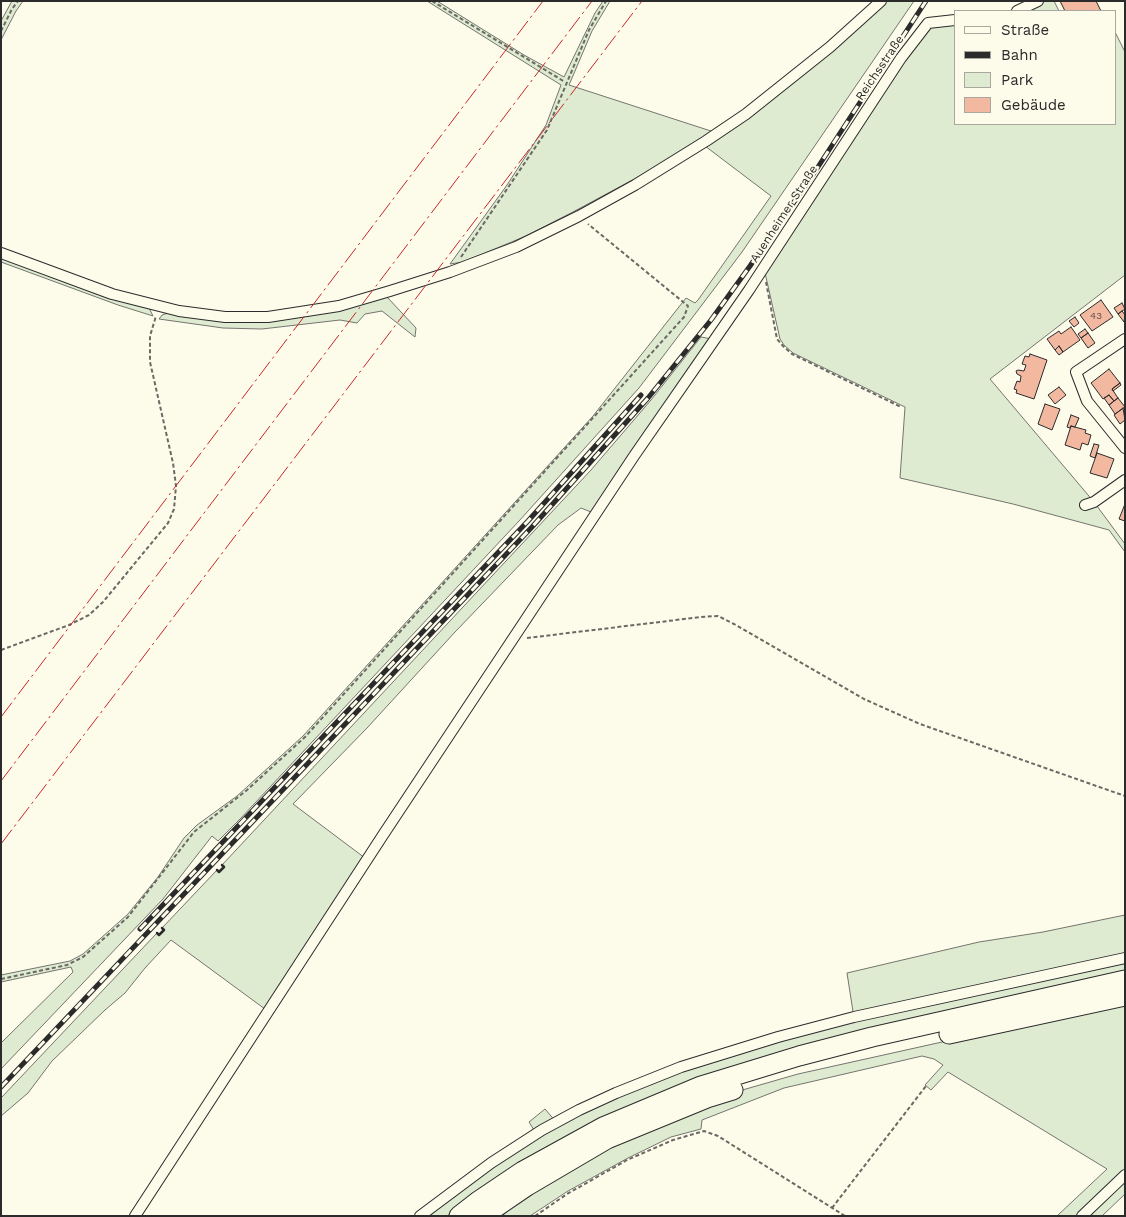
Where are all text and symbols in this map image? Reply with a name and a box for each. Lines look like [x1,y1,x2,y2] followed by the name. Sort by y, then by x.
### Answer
[954,10,1116,125] legend
[1001,21,1049,39] text: Straße
[853,33,907,103] street label: Reichsstraße
[1001,46,1038,64] text: Bahn
[1001,71,1033,89] text: Park
[1001,96,1066,114] text: Gebäude
[747,163,821,265] street label: Auenheimer Straße
[1090,310,1102,322] house number: 43

